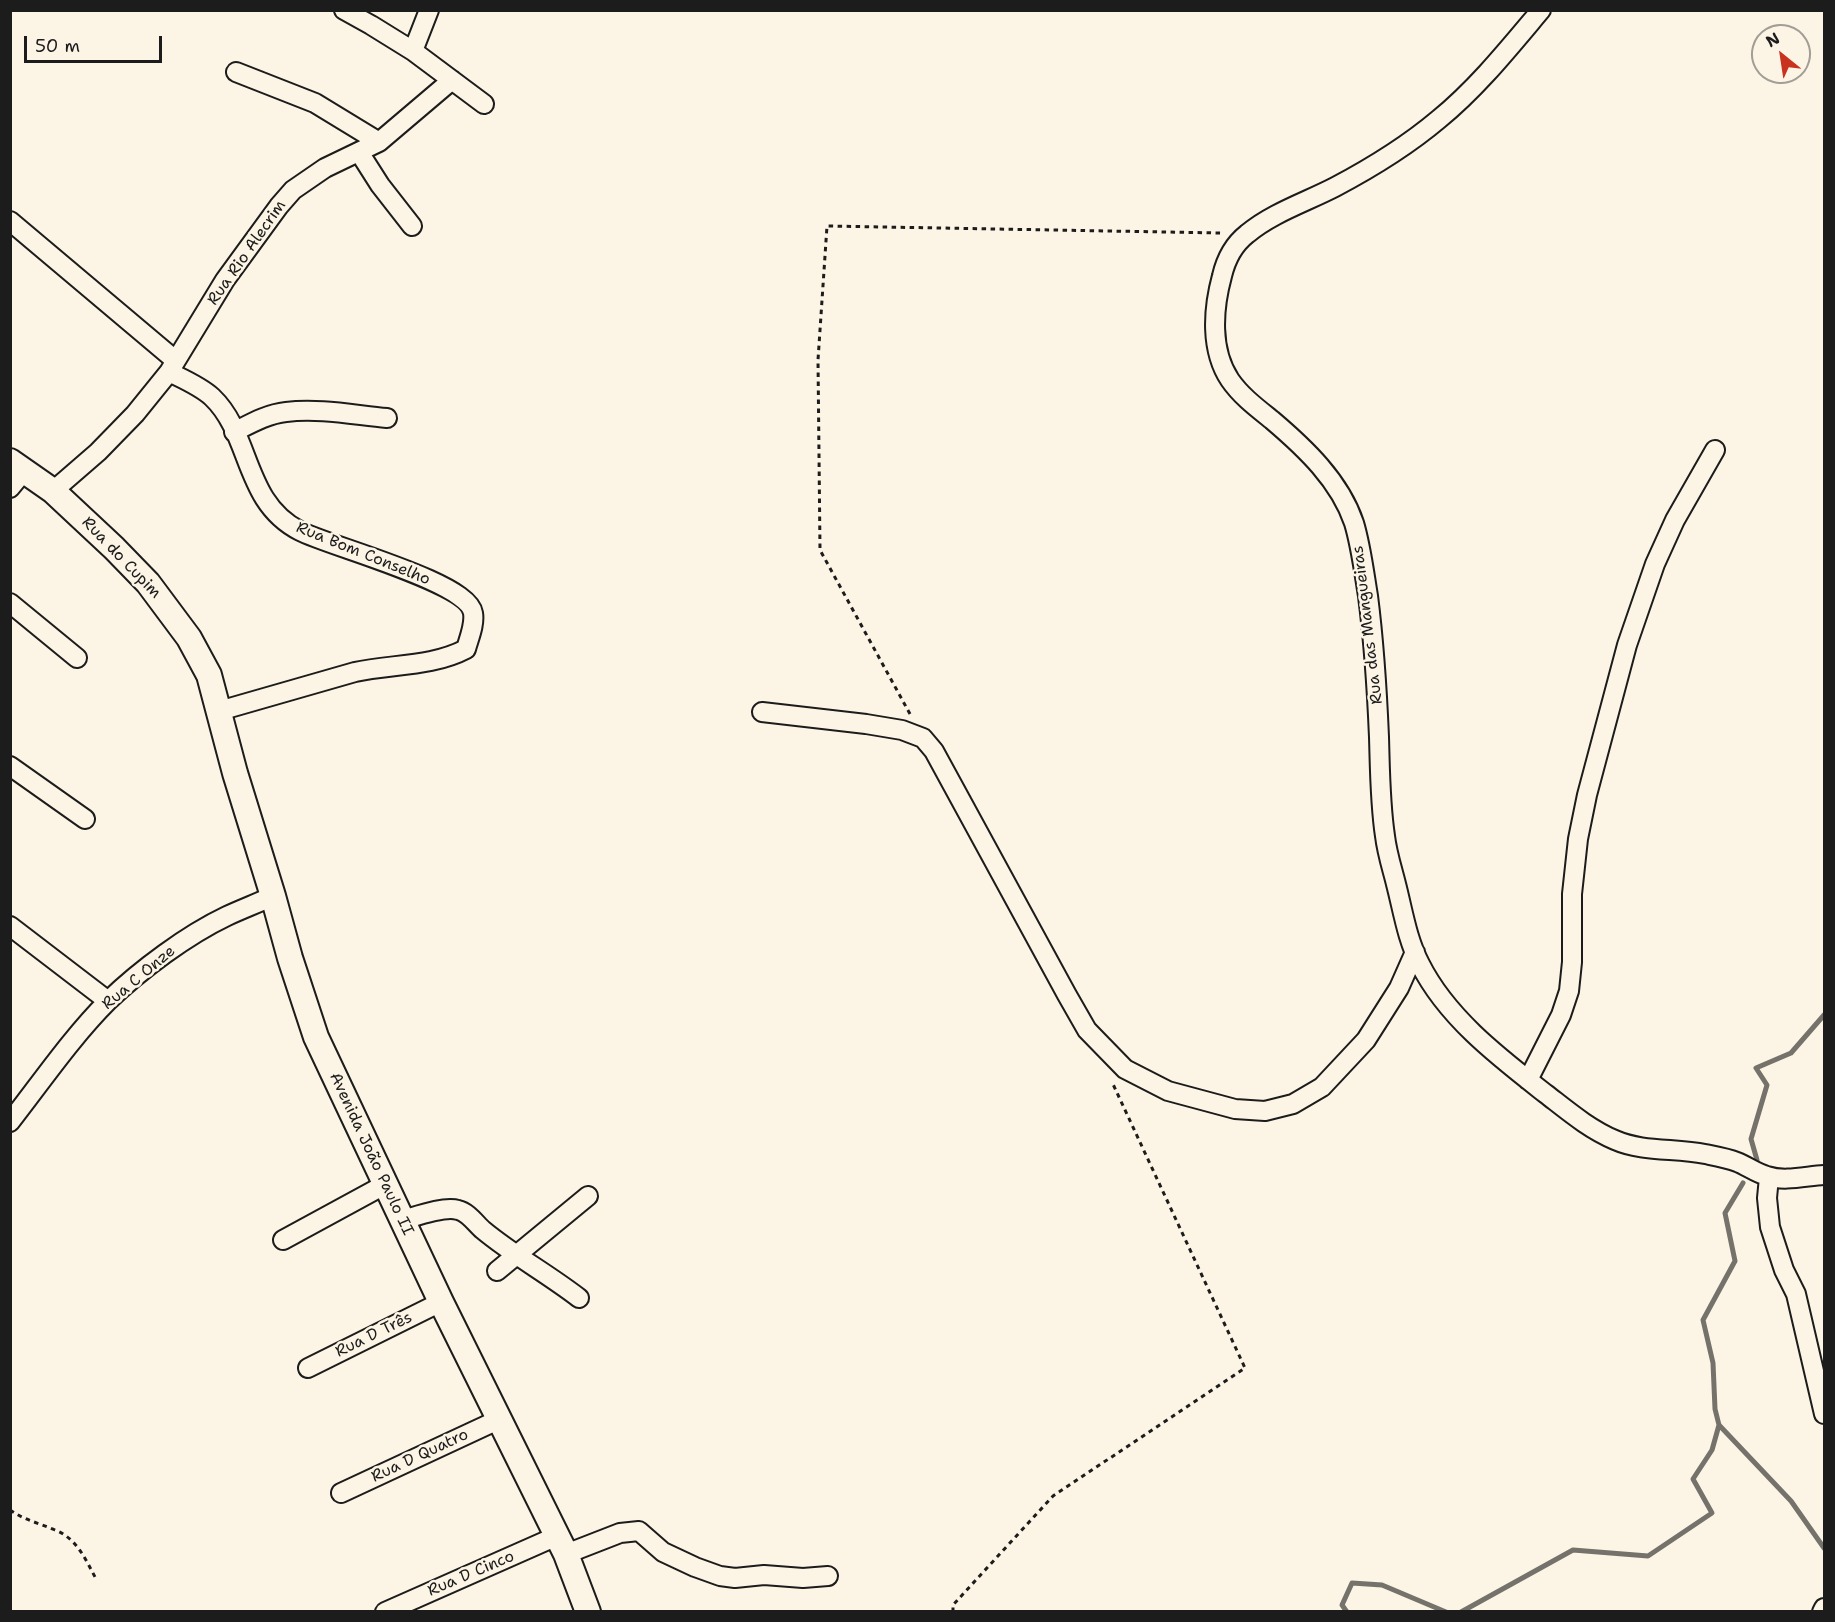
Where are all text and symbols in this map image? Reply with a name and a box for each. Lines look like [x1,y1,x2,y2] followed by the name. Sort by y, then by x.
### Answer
[27,24,165,62] scale bar
[1751,24,1811,84] north arrow
[1762,27,1783,52] text: N
[35,34,80,58] text: 50 m
[204,197,290,309] street label: Rua Rio Alecrim
[77,513,165,603] street label: Rua do Cupim
[293,518,433,590] street label: Rua Bom Conselho
[1349,545,1387,705] street label: Rua das Mangueiras
[98,942,180,1014] street label: Rua C Onze
[325,1070,417,1238] street label: Avenida João Paulo II
[332,1308,416,1362] street label: Rua D Três
[368,1425,472,1487] street label: Rua D Quatro
[425,1547,517,1601] street label: Rua D Cinco

